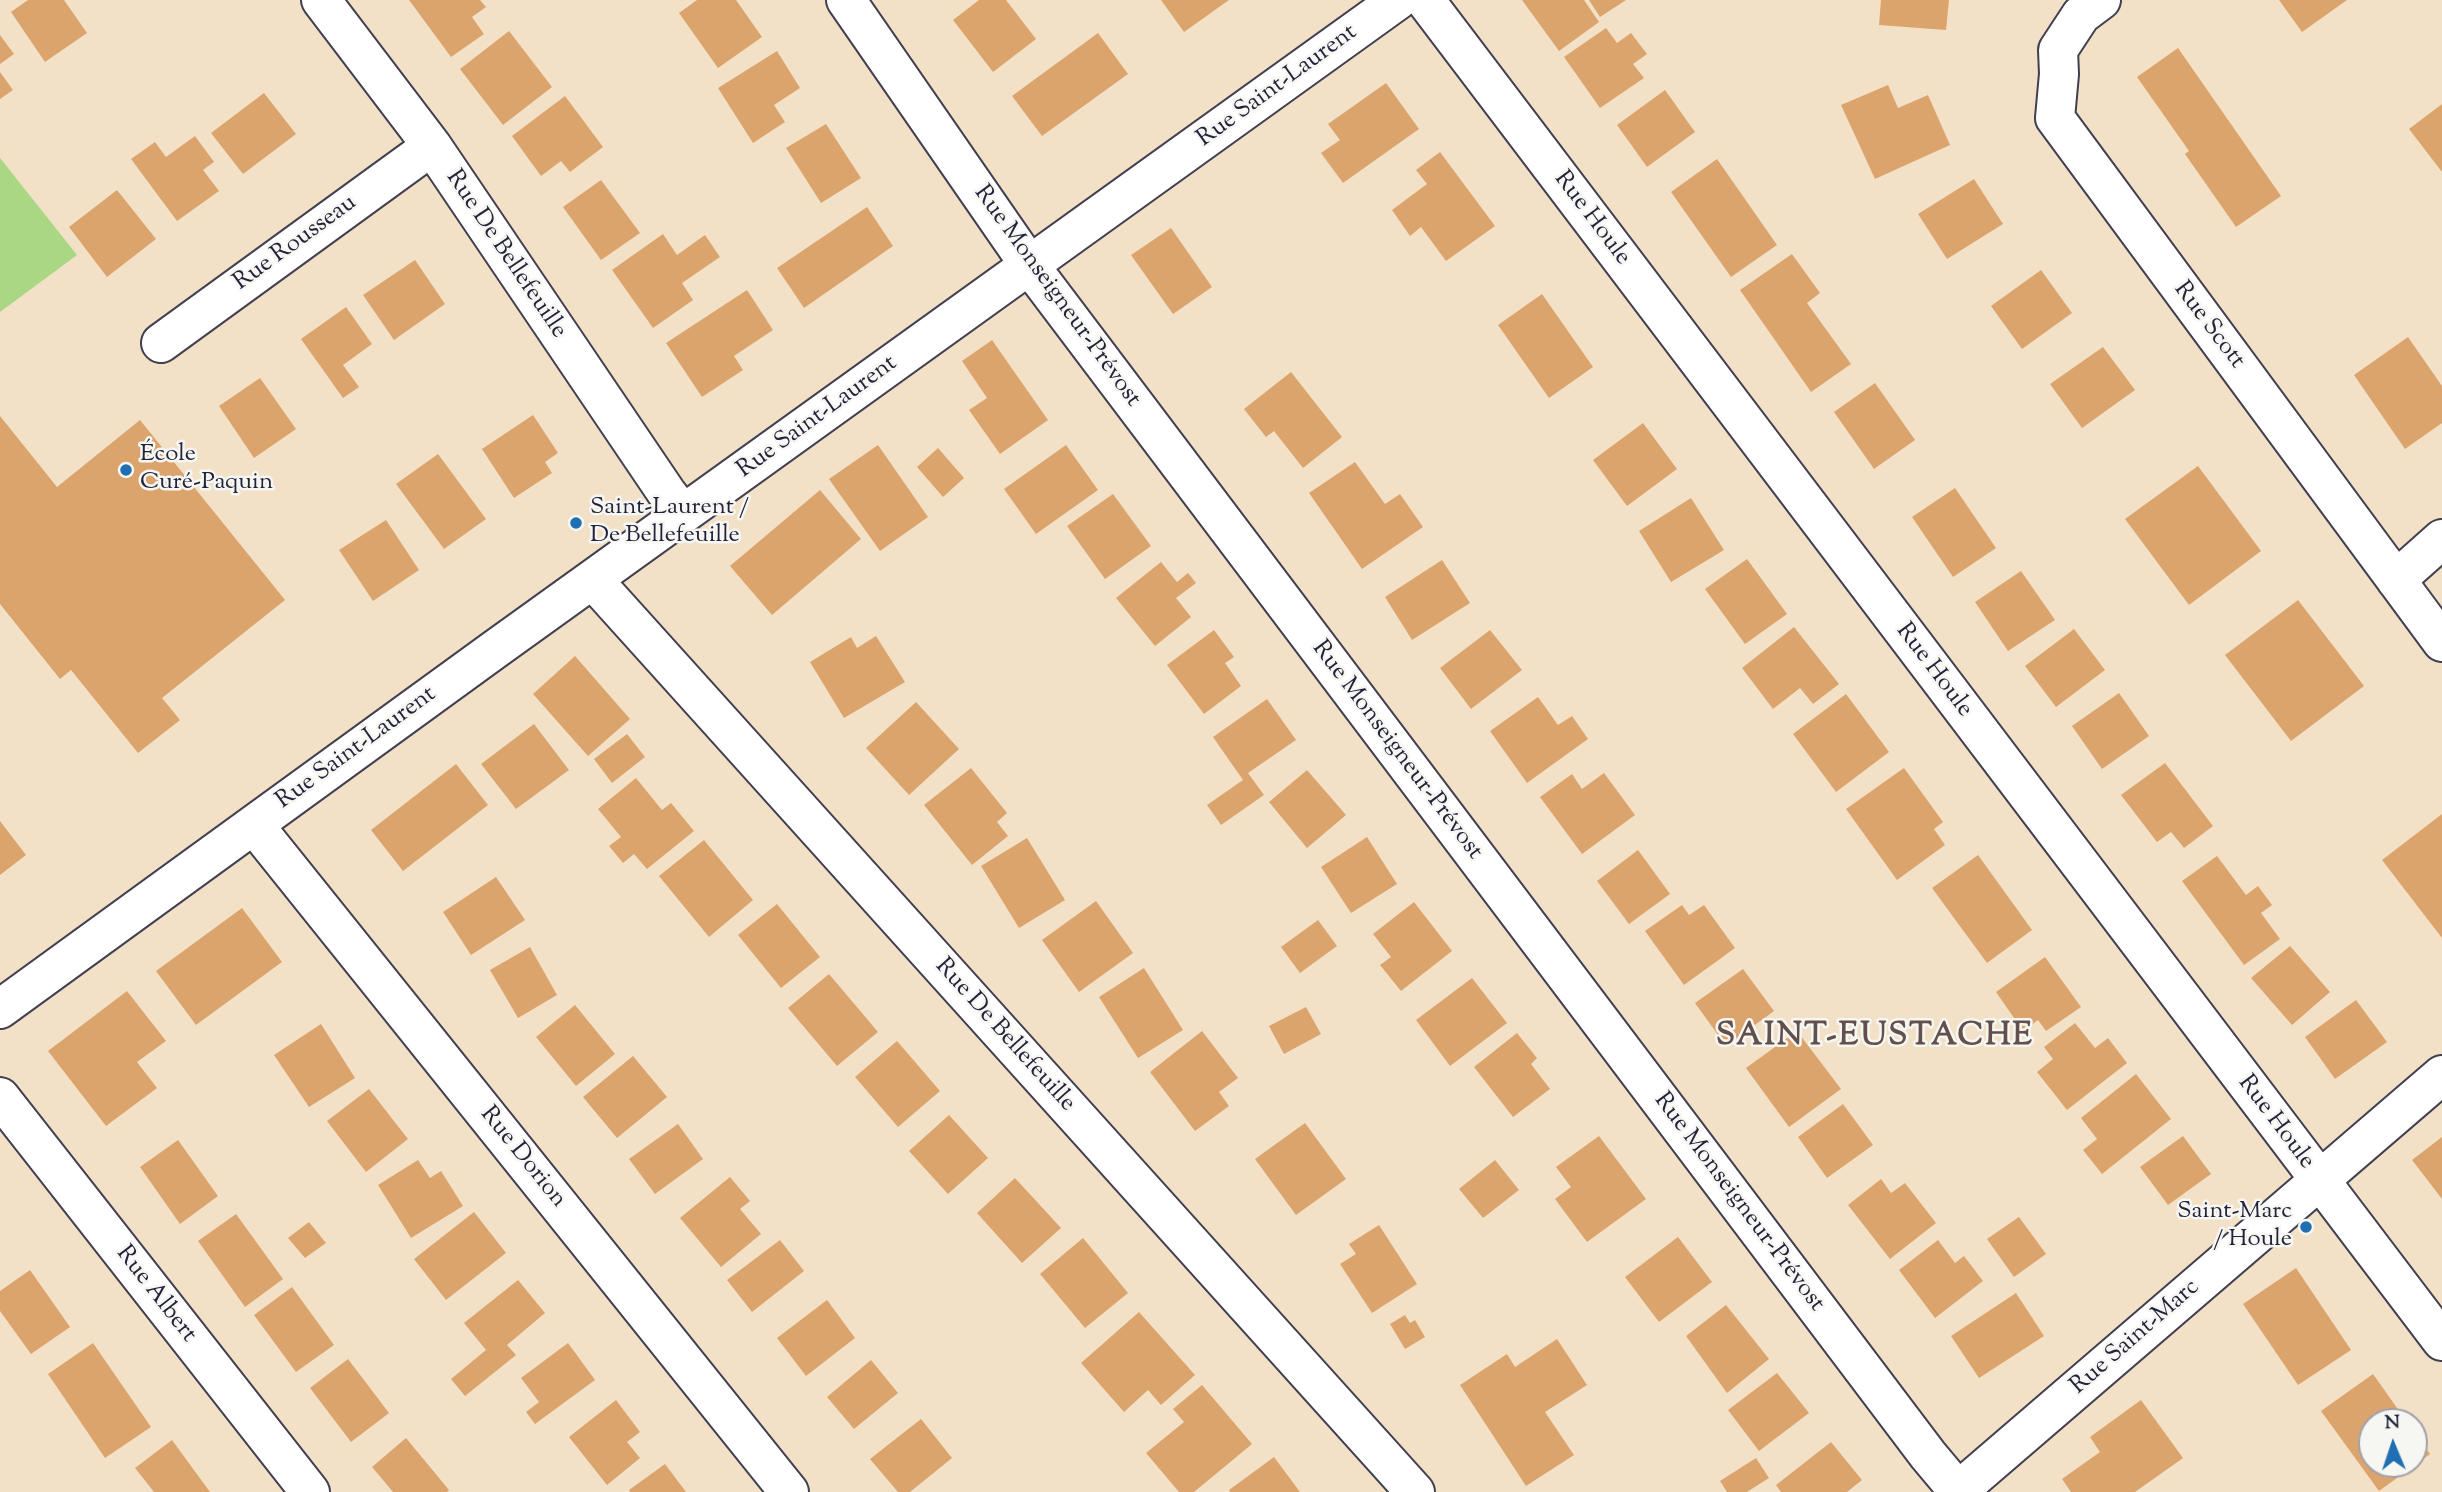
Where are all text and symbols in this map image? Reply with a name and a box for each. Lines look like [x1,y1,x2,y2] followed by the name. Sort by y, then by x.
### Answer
[1192,19,1364,155] street label: Rue Saint-Laurent
[438,166,572,344] street label: Rue De Bellefeuille
[1546,166,1636,272] street label: Rue Houle
[966,181,1146,413] street label: Rue Monseigneur-Prévost
[229,190,363,298] street label: Rue Rousseau
[2166,277,2250,375] street label: Rue Scott
[732,350,904,486] street label: Rue Saint-Laurent
[140,442,273,498] place label: École Curé-Paquin
[118,462,134,478] marker: École Curé-Paquin
[590,495,749,551] place label: Saint-Laurent / De Bellefeuille
[568,515,584,531] marker: Saint-Laurent / De Bellefeuille
[1888,618,1978,724] street label: Rue Houle
[1304,636,1488,866] street label: Rue Monseigneur-Prévost
[271,681,443,817] street label: Rue Saint-Laurent
[928,953,1080,1119] street label: Rue De Bellefeuille
[1718,1020,2032,1058] district label: SAINT-EUSTACHE
[2230,1070,2320,1176] street label: Rue Houle
[1646,1088,1830,1318] street label: Rue Monseigneur-Prévost
[472,1102,572,1214] street label: Rue Dorion
[2177,1199,2292,1255] place label: Saint-Marc / Houle
[2298,1219,2314,1235] marker: Saint-Marc / Houle
[108,1241,202,1349] street label: Rue Albert
[2066,1274,2206,1402] street label: Rue Saint-Marc
[2358,1408,2428,1478] north arrow
[2384,1410,2400,1437] text: N

